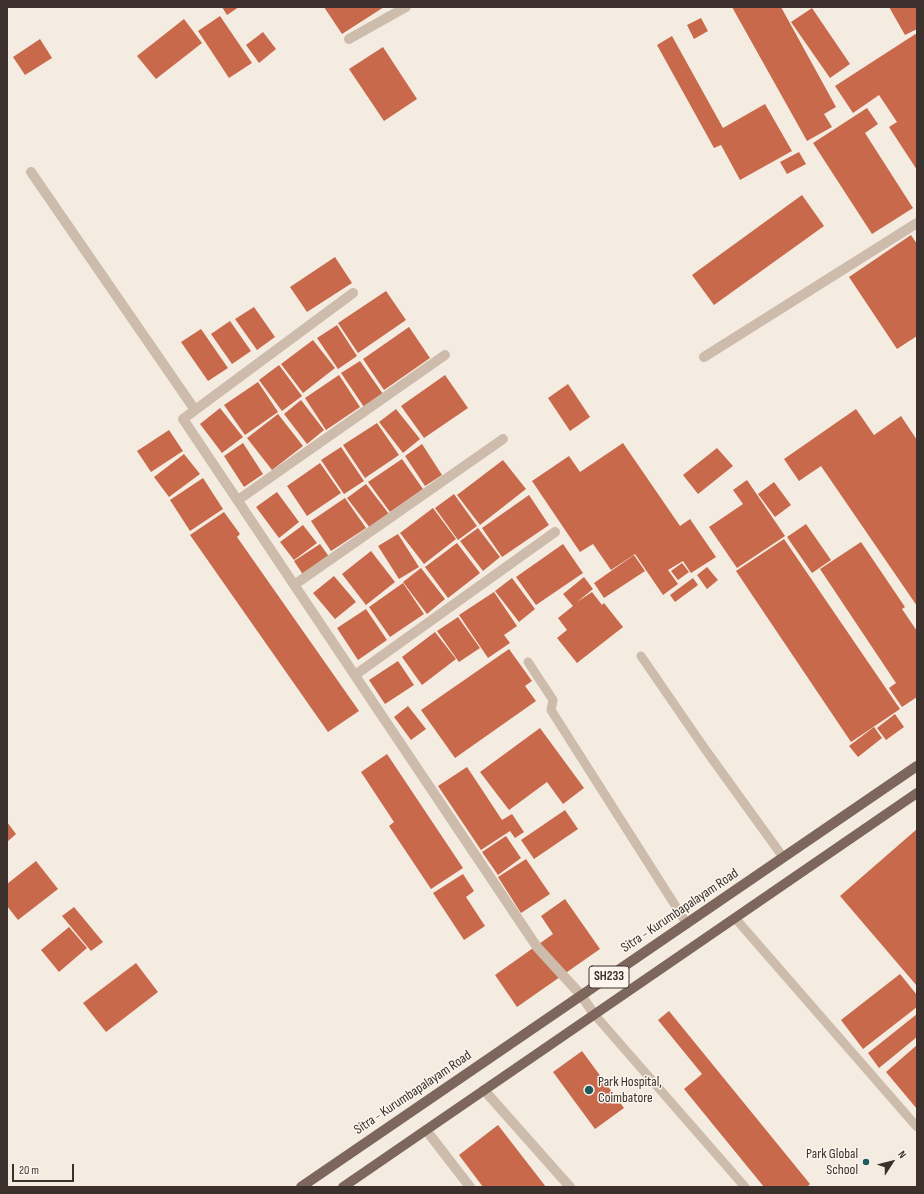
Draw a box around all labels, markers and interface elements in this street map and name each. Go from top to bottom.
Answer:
street label: Sitra - Kurumbapalayam Road [618,865,742,957]
road number: SH233 [589,966,629,988]
street label: Sitra - Kurumbapalayam Road [351,1047,475,1139]
place label: Park Hospital, Coimbatore [598,1074,662,1106]
marker: Park Hospital, Coimbatore [583,1084,595,1096]
north arrow [872,1142,912,1182]
place label: Park Global School [806,1146,858,1178]
text: N [895,1148,909,1161]
scale bar [14,1156,76,1182]
marker: Park Global School [861,1157,871,1167]
text: 20 m [19,1163,39,1178]

